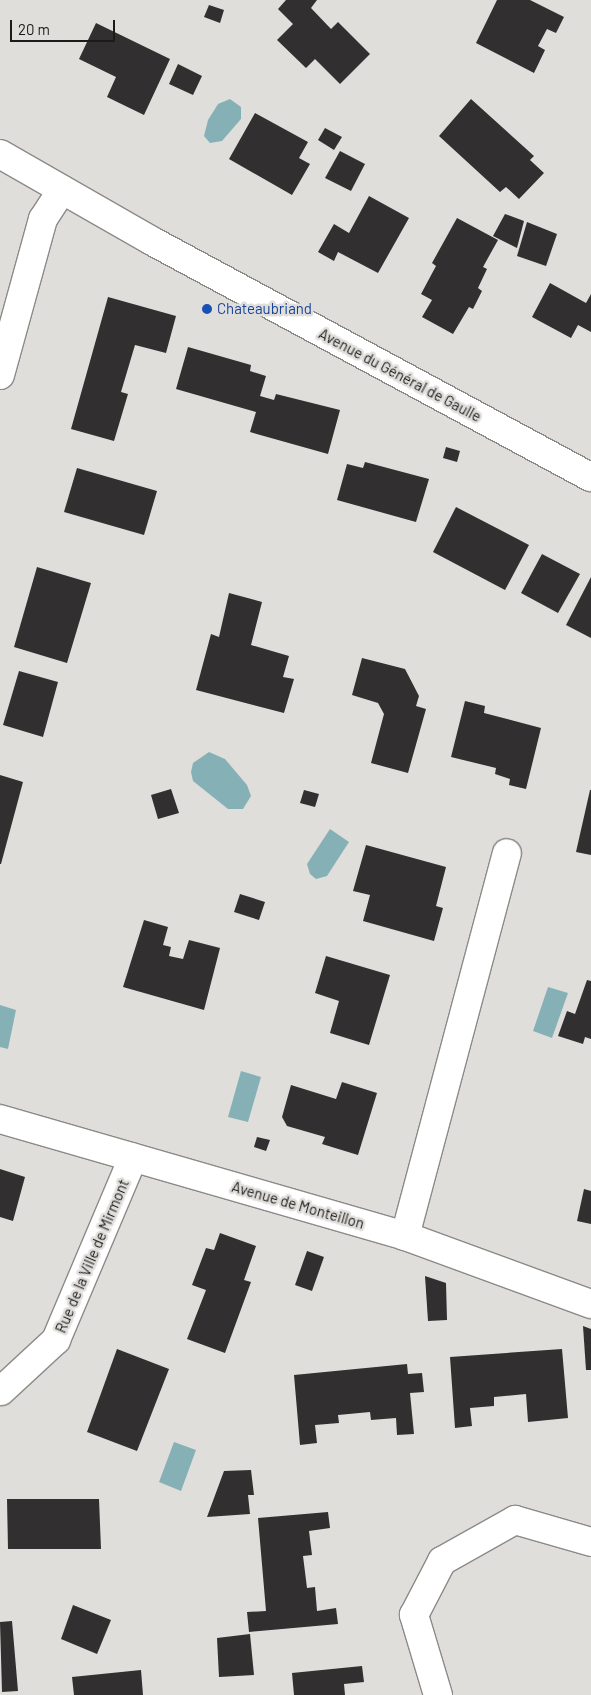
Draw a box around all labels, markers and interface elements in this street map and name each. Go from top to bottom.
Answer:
scale bar [12,10,118,42]
text: 20 m [18,20,50,38]
place label: Chateaubriand [217,300,312,318]
marker: Chateaubriand [201,303,213,315]
street label: Avenue du Général de Gaulle [316,324,484,426]
street label: Rue de la Ville de Mirmont [51,1176,133,1336]
street label: Avenue de Monteillon [230,1177,366,1233]

